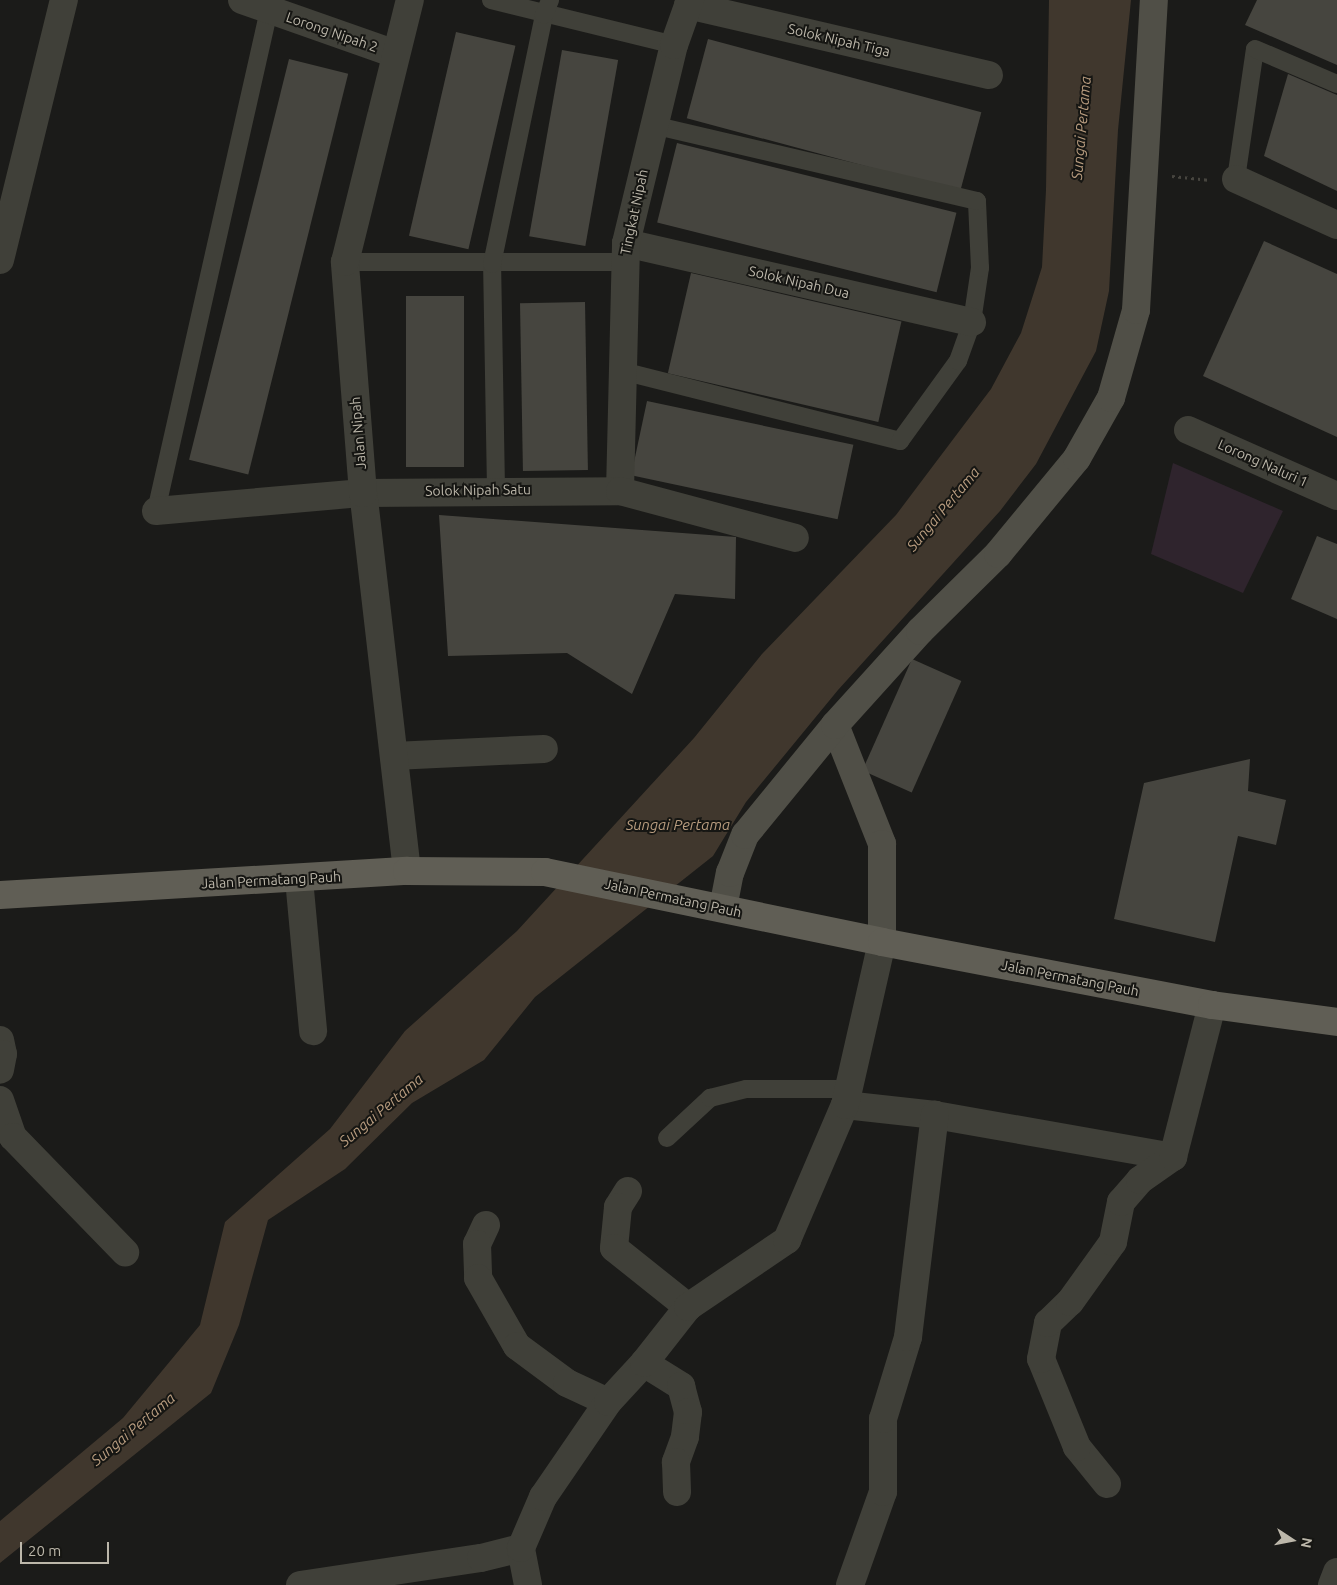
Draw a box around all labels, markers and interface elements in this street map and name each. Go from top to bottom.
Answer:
street label: Lorong Nipah 2 [284,8,380,56]
street label: Solok Nipah Tiga [786,20,892,60]
water label: Sungai Pertama [1067,75,1095,181]
street label: Tingkat Nipah [617,168,651,256]
street label: Solok Nipah Dua [747,262,851,302]
street label: Jalan Nipah [346,396,370,470]
street label: Lorong Naluri 1 [1215,436,1311,490]
water label: Sungai Pertama [903,463,983,555]
street label: Solok Nipah Satu [425,481,531,499]
water label: Sungai Pertama [626,816,730,834]
street label: Jalan Permatang Pauh [201,868,341,892]
street label: Jalan Permatang Pauh [603,875,743,921]
street label: Jalan Permatang Pauh [1000,956,1140,1000]
water label: Sungai Pertama [335,1070,427,1150]
water label: Sungai Pertama [87,1389,179,1469]
north arrow [1267,1515,1317,1565]
scale bar [22,1532,111,1564]
text: N [1298,1536,1316,1550]
text: 20 m [28,1542,61,1559]

